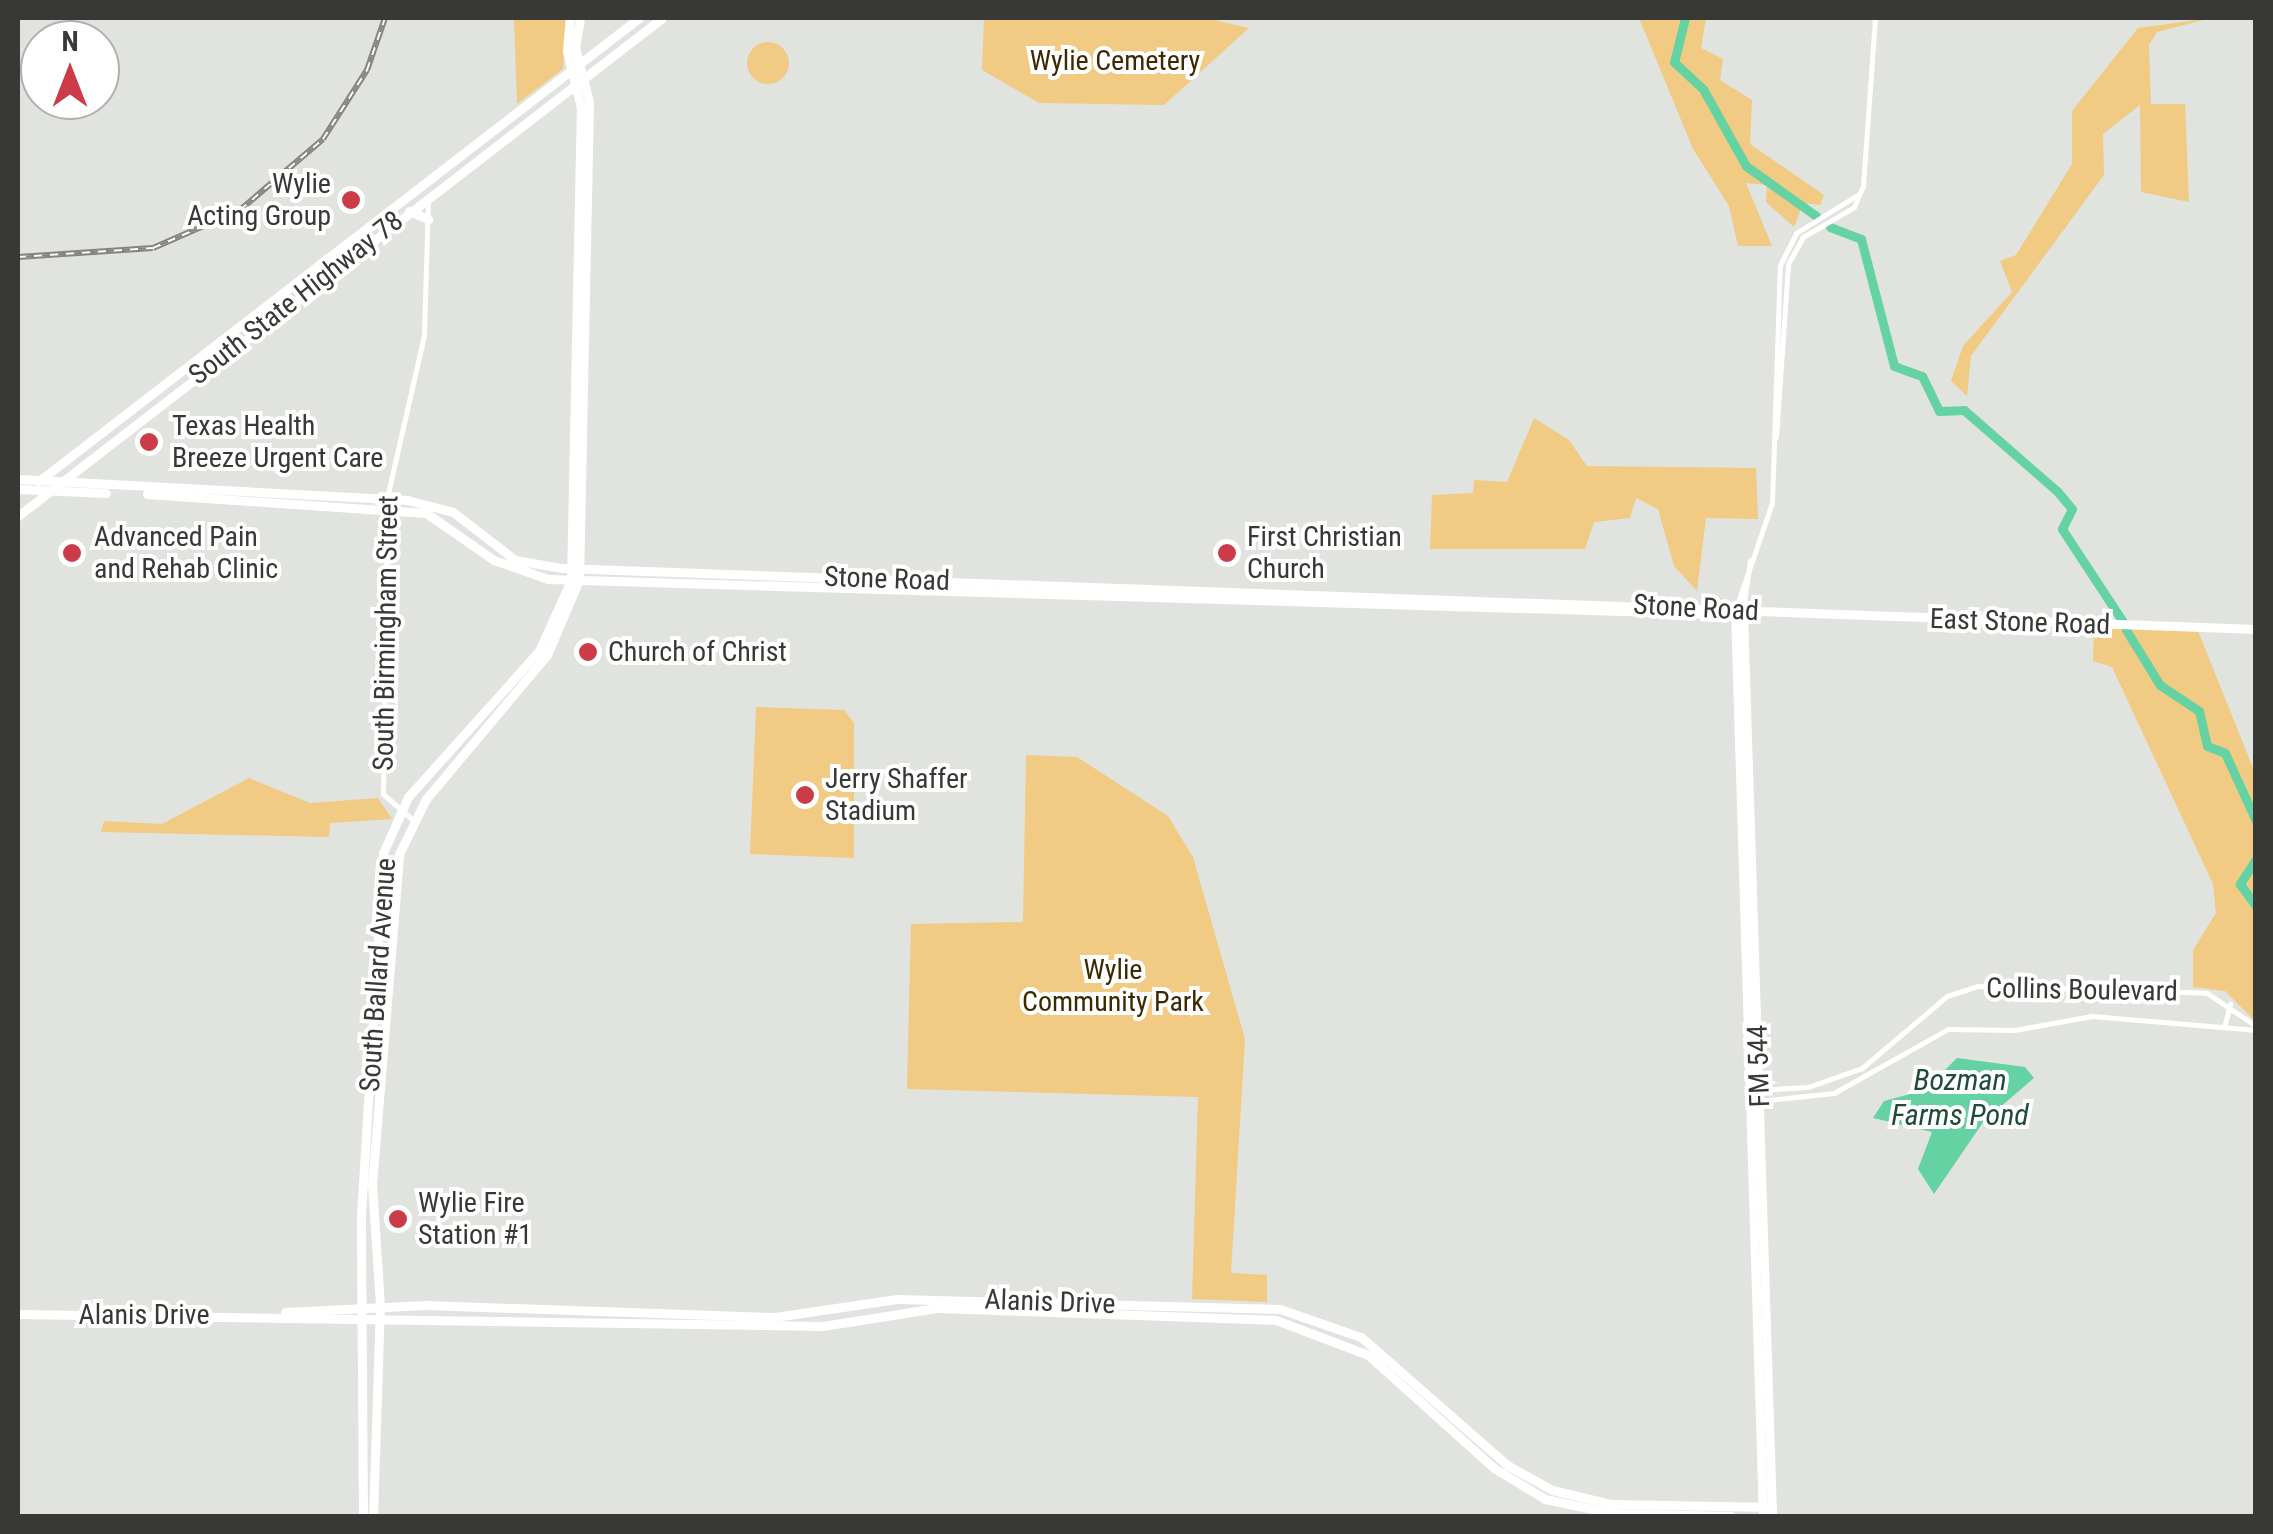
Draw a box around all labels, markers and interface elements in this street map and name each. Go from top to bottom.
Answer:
north arrow [20,20,120,120]
text: N [61,25,79,58]
park label: Wylie Cemetery [1030,44,1200,78]
place label: Wylie Acting Group [187,167,331,233]
marker: Wylie Acting Group [340,189,362,211]
street label: South State Highway 78 [182,204,410,392]
place label: Texas Health Breeze Urgent Care [172,409,383,475]
marker: Texas Health Breeze Urgent Care [136,429,162,455]
street label: South Birmingham Street [367,495,405,771]
place label: Advanced Pain and Rehab Clinic [94,520,278,586]
place label: First Christian Church [1247,520,1402,586]
marker: Advanced Pain and Rehab Clinic [59,540,85,566]
marker: First Christian Church [1216,542,1238,564]
street label: Stone Road [823,560,951,598]
street label: Stone Road [1632,588,1760,628]
street label: East Stone Road [1929,602,2111,642]
place label: Church of Christ [608,635,787,669]
marker: Church of Christ [577,641,599,663]
place label: Jerry Shaffer Stadium [825,762,968,828]
marker: Jerry Shaffer Stadium [794,784,816,806]
street label: South Ballard Avenue [353,857,403,1093]
park label: Wylie Community Park [1022,953,1204,1019]
street label: Collins Boulevard [1986,972,2178,1008]
street label: FM 544 [1741,1024,1777,1108]
water label: Bozman Farms Pond [1891,1062,2029,1132]
place label: Wylie Fire Station #1 [418,1186,532,1252]
marker: Wylie Fire Station #1 [387,1208,409,1230]
street label: Alanis Drive [984,1283,1116,1321]
street label: Alanis Drive [78,1298,210,1332]

